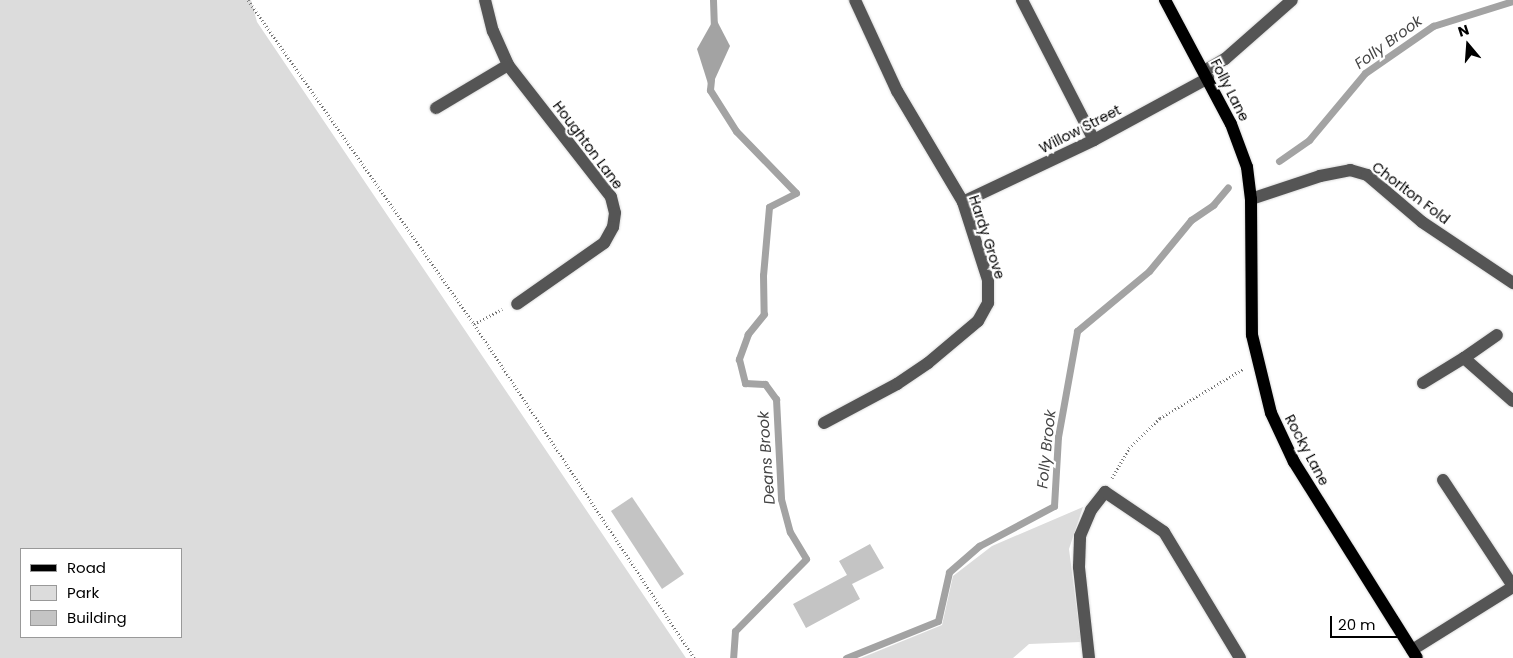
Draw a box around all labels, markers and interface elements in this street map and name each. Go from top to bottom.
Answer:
water label: Folly Brook [1351,11,1425,73]
north arrow [1443,20,1493,70]
text: N [1455,20,1471,42]
street label: Folly Lane [1207,56,1253,124]
street label: Houghton Lane [549,98,627,192]
street label: Willow Street [1036,101,1124,157]
street label: Chorlton Fold [1369,158,1453,228]
street label: Hardy Grove [966,193,1008,281]
water label: Folly Brook [1033,409,1059,489]
water label: Deans Brook [754,411,778,505]
street label: Rocky Lane [1281,412,1333,488]
legend [20,548,182,638]
text: Road [67,557,106,578]
text: Park [67,582,99,603]
scale bar [1333,606,1400,638]
text: Building [67,607,127,628]
text: 20 m [1338,614,1376,635]

